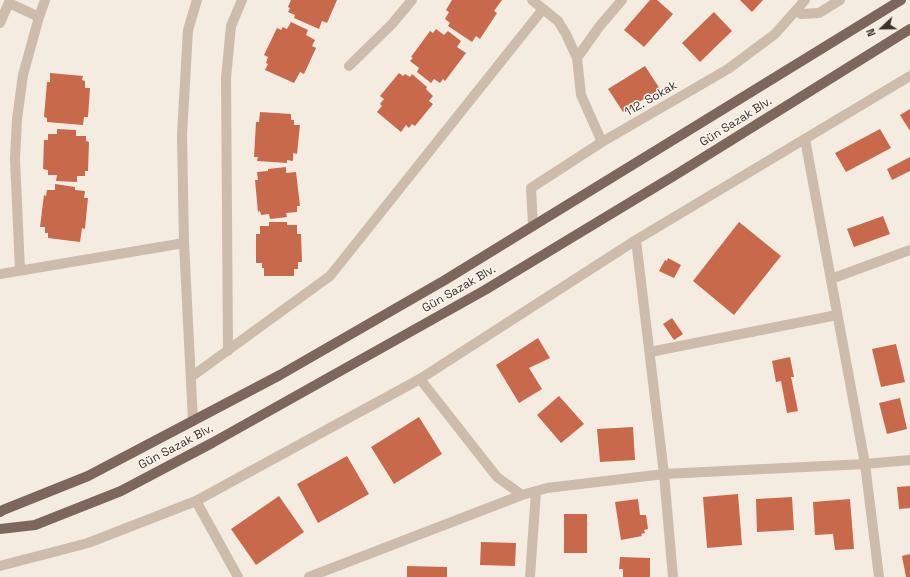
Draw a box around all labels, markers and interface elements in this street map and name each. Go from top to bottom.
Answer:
north arrow [862,8,902,48]
text: N [863,26,879,39]
street label: 112. Sokak [622,78,680,120]
street label: Gün Sazak Blv. [697,94,775,150]
street label: Gün Sazak Blv. [420,262,498,316]
street label: Gün Sazak Blv. [136,421,216,473]

